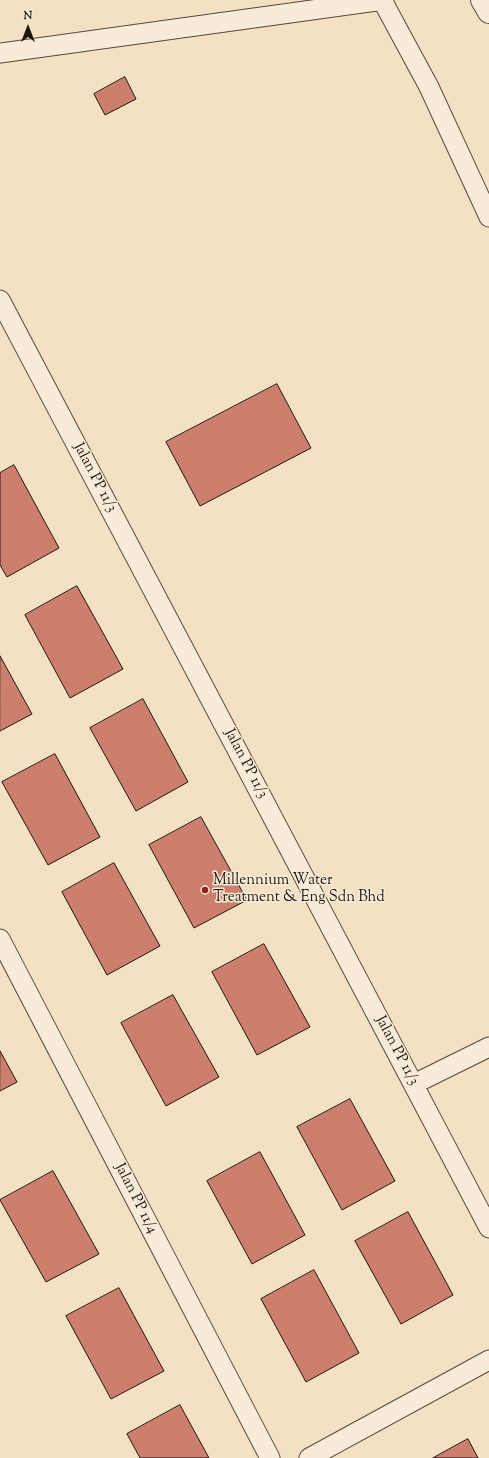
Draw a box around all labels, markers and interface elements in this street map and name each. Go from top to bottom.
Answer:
north arrow [8,8,48,48]
text: N [24,8,32,24]
street label: Jalan PP 11/3 [68,440,120,516]
street label: Jalan PP 11/3 [219,726,271,802]
place label: Millennium Water Treatment & Eng Sdn Bhd [213,872,385,907]
marker: Millennium Water Treatment & Eng Sdn Bhd [200,885,210,895]
street label: Jalan PP 11/3 [370,1013,422,1089]
street label: Jalan PP 11/4 [110,1161,160,1237]

